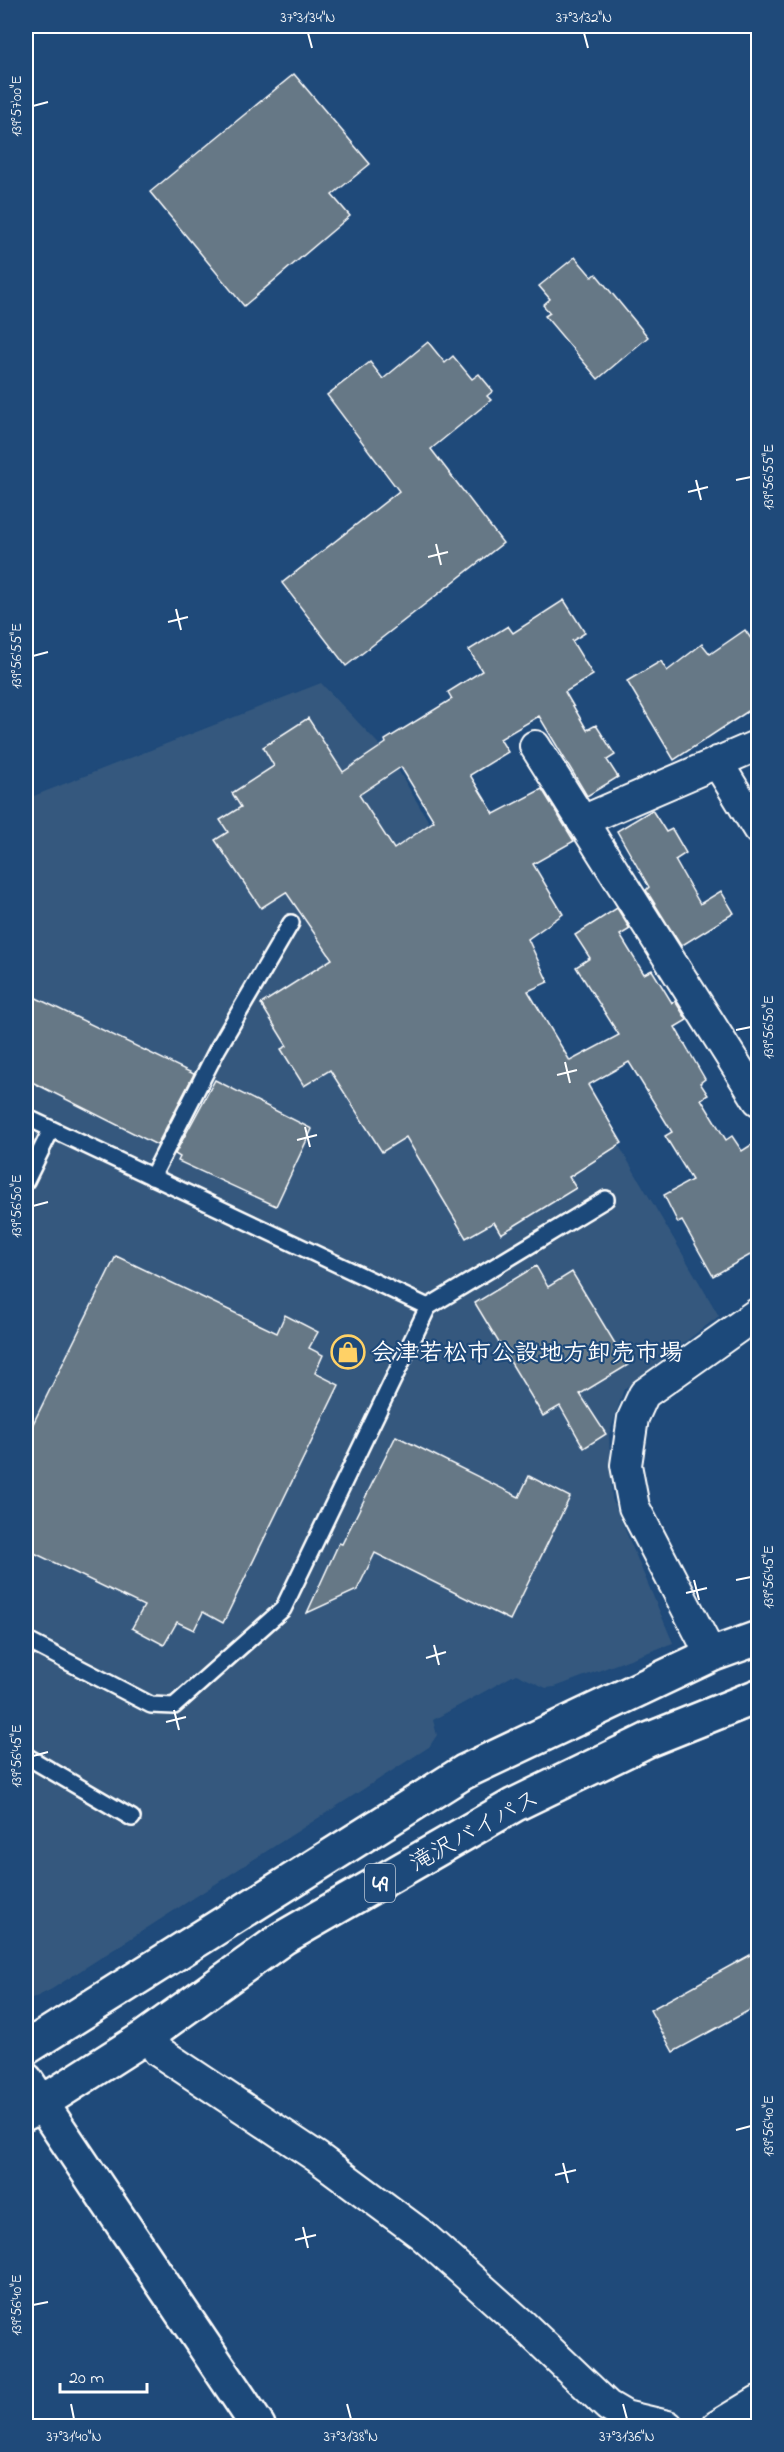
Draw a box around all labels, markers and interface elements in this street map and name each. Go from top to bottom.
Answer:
text: 37°31'34"N [281,7,335,29]
text: 37°31'32"N [556,7,612,29]
text: 139°57'00"E [6,75,28,137]
text: 139°56'55"E [758,444,780,510]
text: 139°56'55"E [6,623,28,689]
text: 139°56'50"E [758,995,780,1059]
text: 139°56'50"E [6,1174,28,1238]
shop icon: 会津若松市公設地方卸売市場 [330,1334,366,1370]
place label: 会津若松市公設地方卸売市場 [371,1337,683,1372]
text: 139°56'45"E [758,1545,780,1609]
text: 139°56'45"E [6,1724,28,1788]
street label: 滝沢バイパス [404,1782,546,1882]
road number: 49 [365,1864,395,1902]
text: 139°56'40"E [758,2095,780,2157]
text: 139°56'40"E [6,2274,28,2336]
scale bar [60,2356,147,2394]
text: 20 m [69,2366,104,2392]
text: 37°31'40"N [46,2426,102,2448]
text: 37°31'38"N [324,2426,378,2448]
text: 37°31'36"N [599,2426,655,2448]

